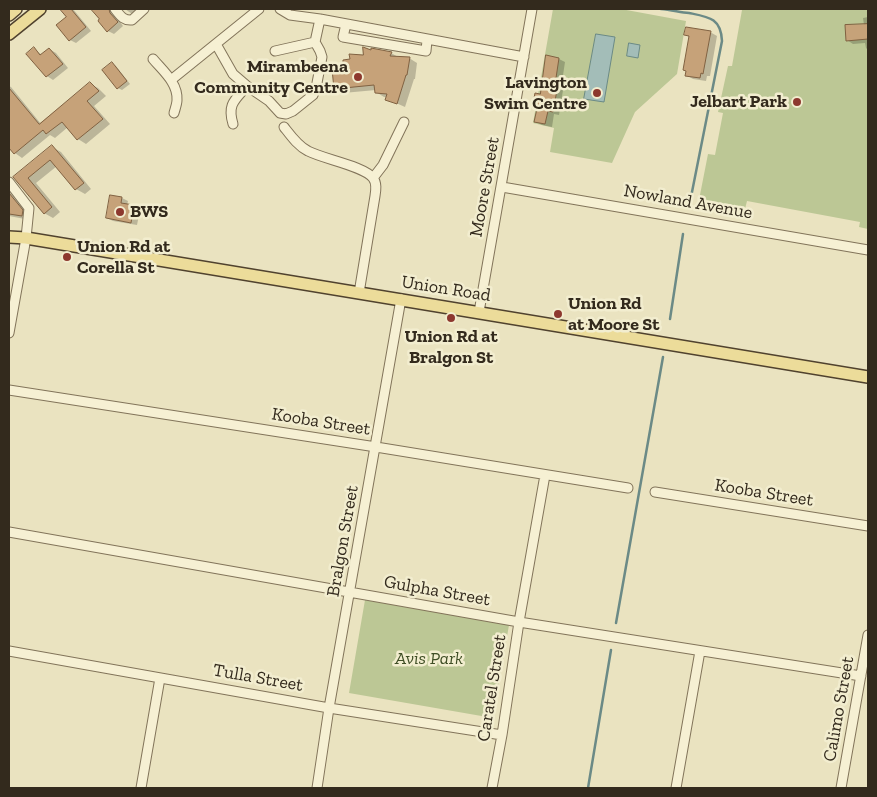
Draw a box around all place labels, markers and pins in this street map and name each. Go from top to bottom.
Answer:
place label: Mirambeena Community Centre [194,56,348,98]
marker: Mirambeena Community Centre [352,71,364,83]
place label: Lavington Swim Centre [484,72,587,115]
marker: Lavington Swim Centre [591,87,603,99]
place label: Jelbart Park [690,91,787,113]
marker: Jelbart Park [791,96,803,108]
place label: BWS [130,201,168,223]
marker: BWS [114,206,126,218]
place label: Union Rd at Corella St [77,236,170,278]
marker: Union Rd at Corella St [61,251,73,263]
place label: Union Rd at Moore St [568,293,660,336]
marker: Union Rd at Moore St [552,308,564,320]
marker: Union Rd at Bralgon St [445,312,457,324]
place label: Union Rd at Bralgon St [404,326,498,368]

